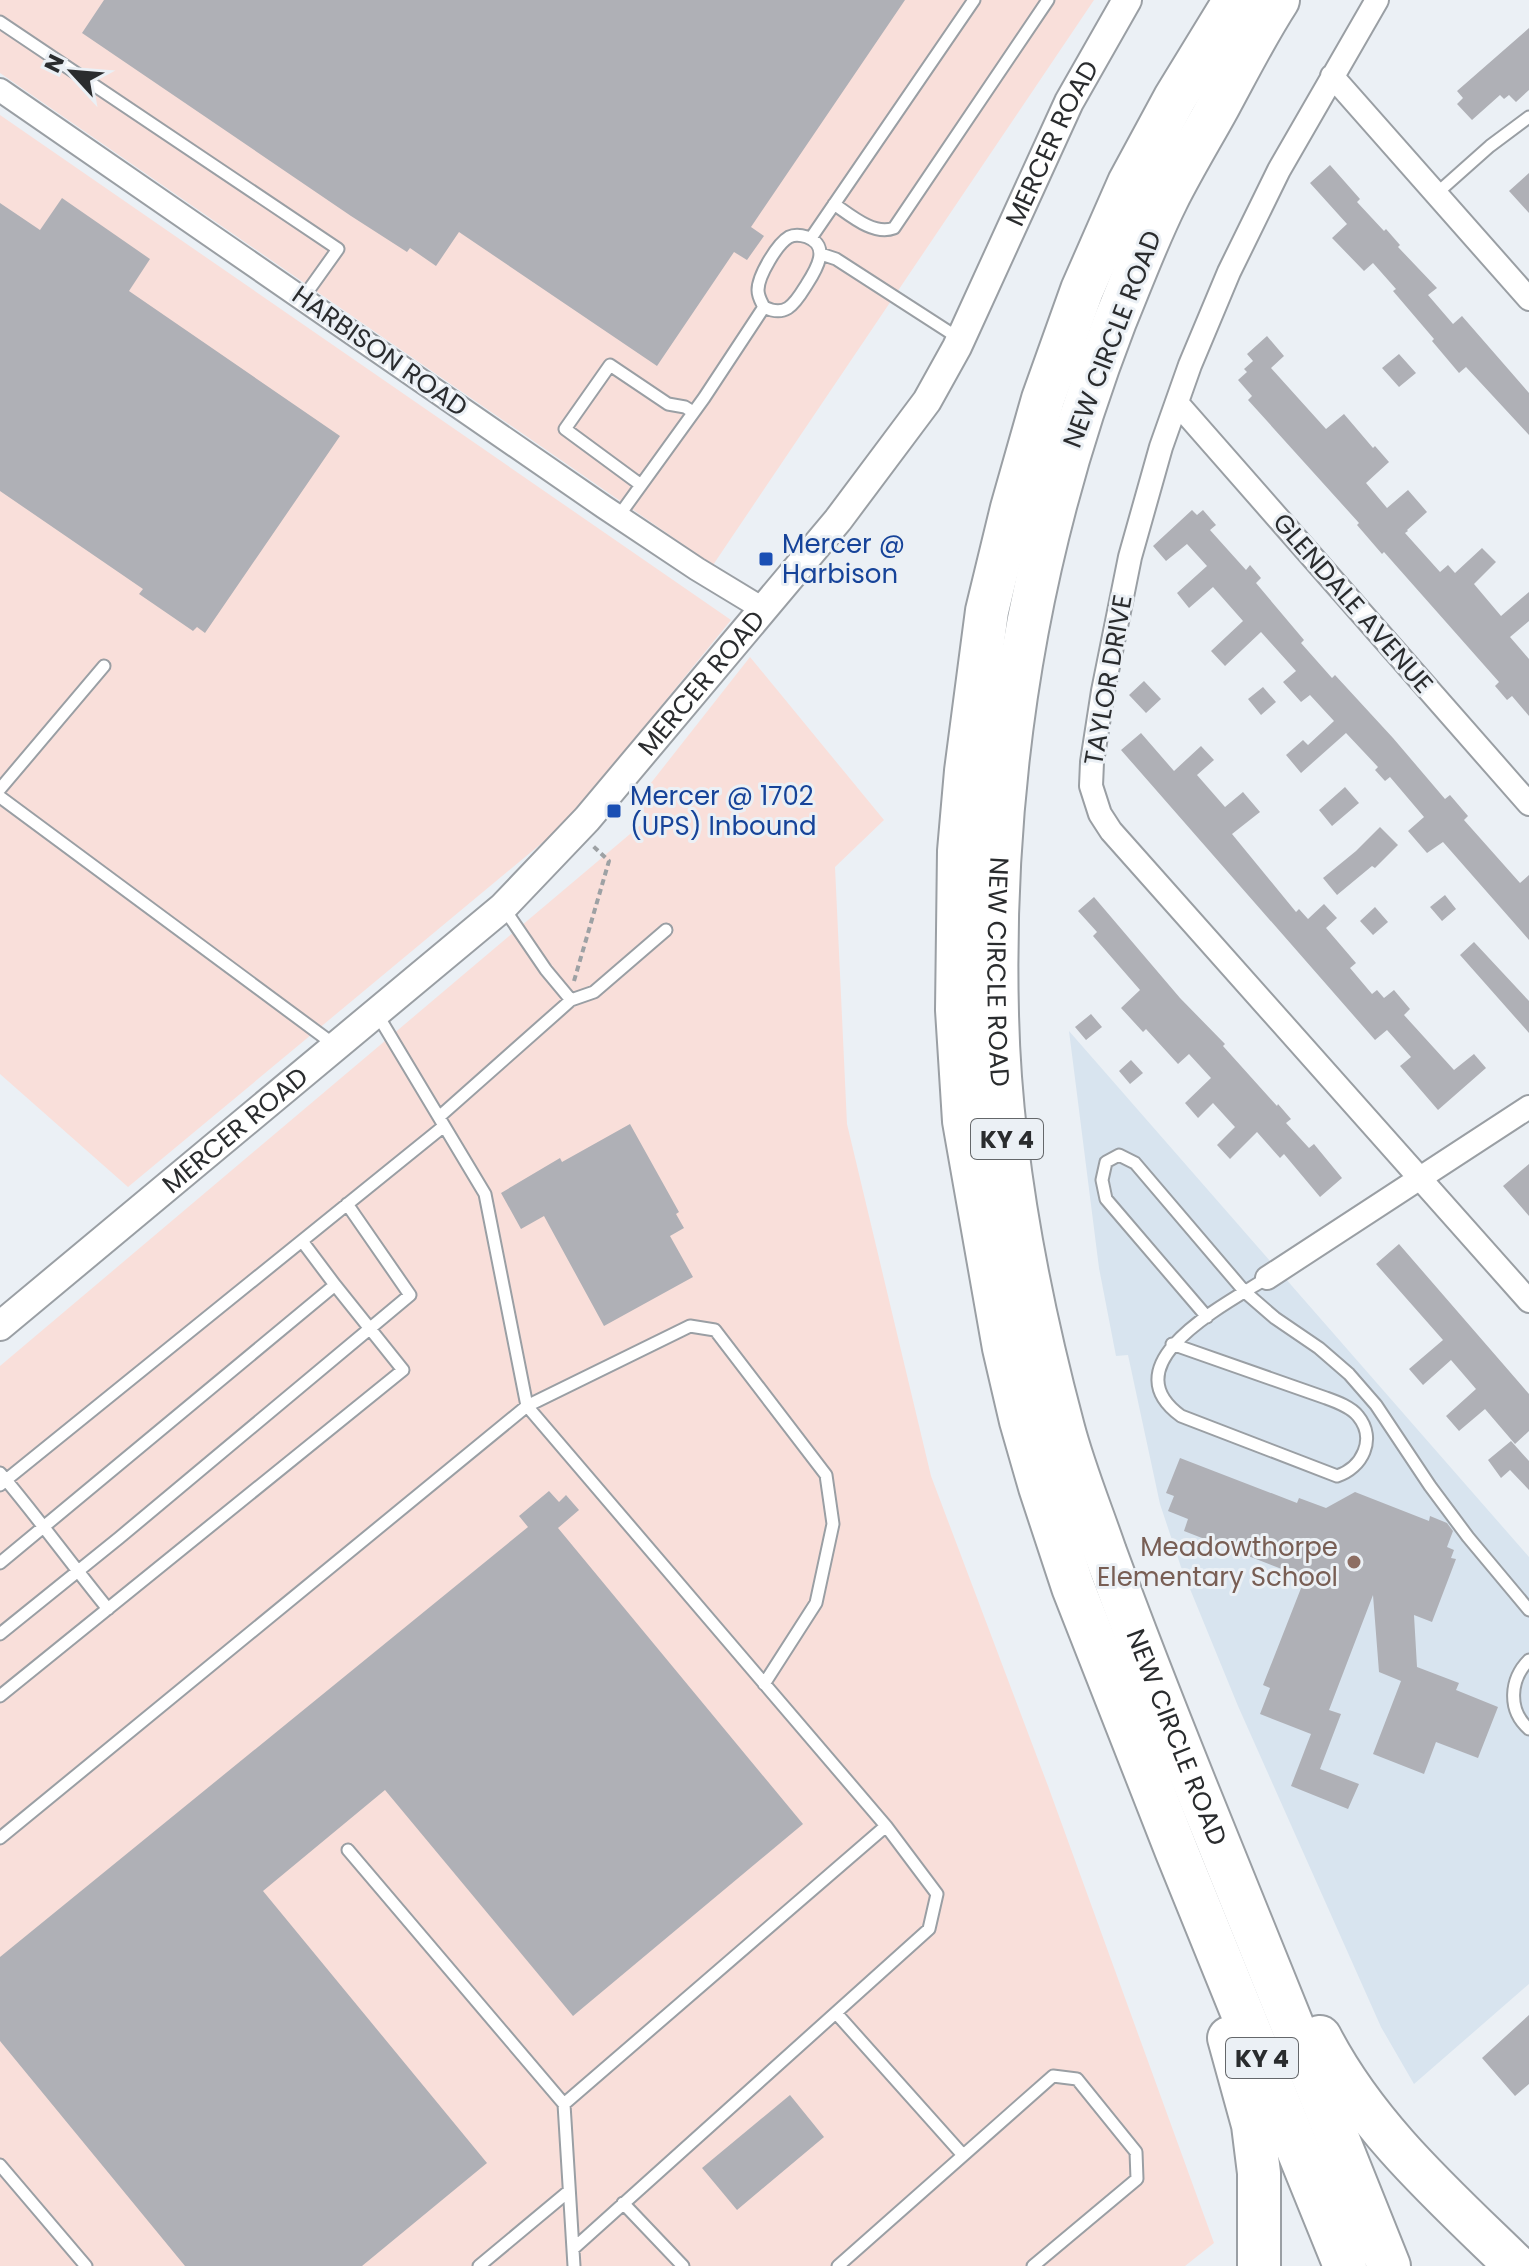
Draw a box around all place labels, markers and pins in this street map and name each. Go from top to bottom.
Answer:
place label: Mercer @ Harbison [782,526,905,592]
marker: Mercer @ Harbison [757,550,775,568]
place label: Mercer @ 1702 (UPS) Inbound [630,778,817,844]
marker: Mercer @ 1702 (UPS) Inbound [605,802,623,820]
place label: Meadowthorpe Elementary School [1097,1529,1338,1595]
marker: Meadowthorpe Elementary School [1345,1553,1363,1571]

